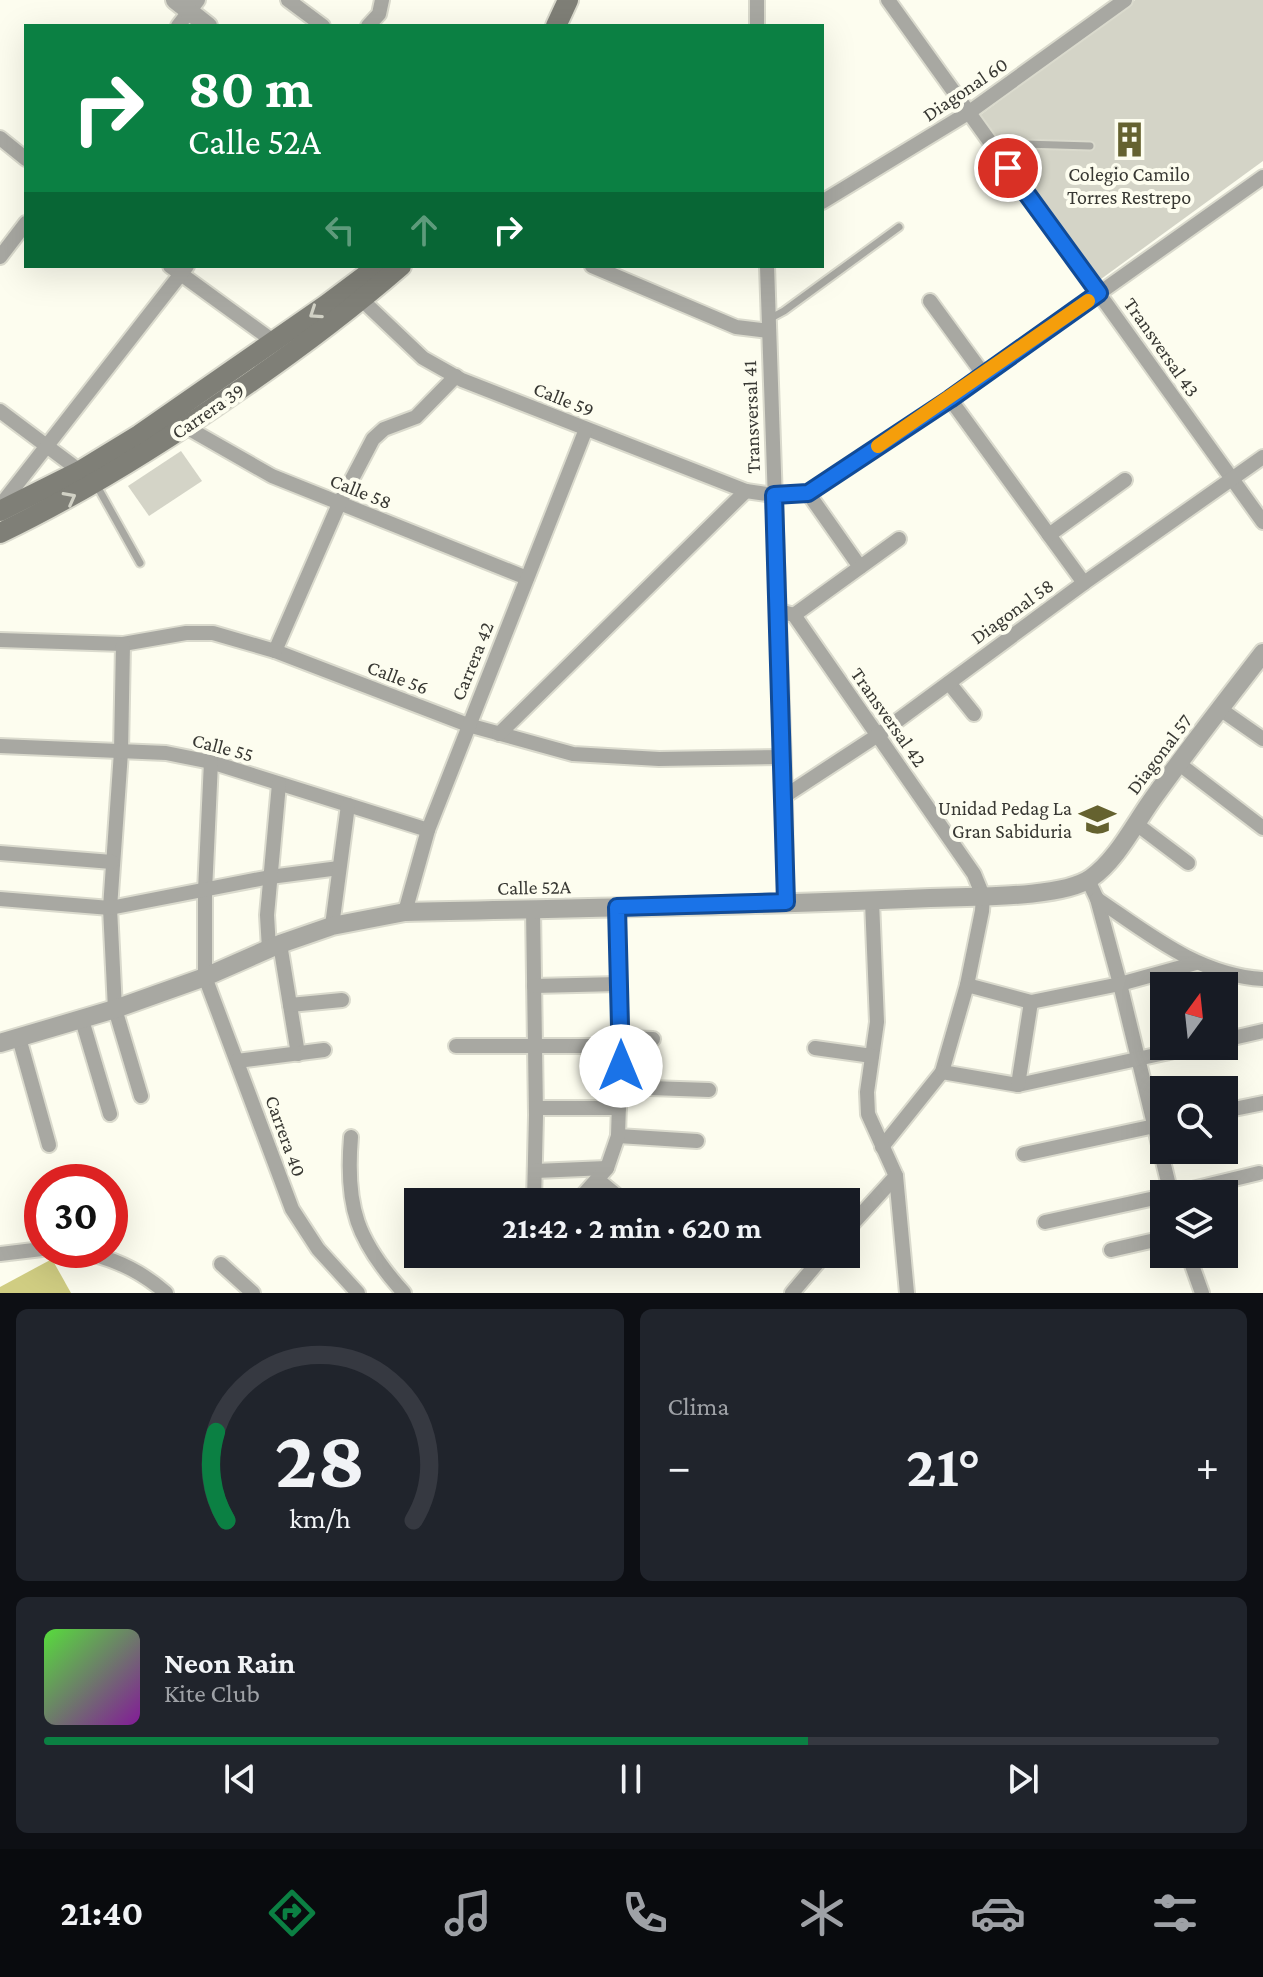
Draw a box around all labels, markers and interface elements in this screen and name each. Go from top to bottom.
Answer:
street label: Diagonal 60 [918,53,1012,126]
icon: right [56,56,160,160]
text: 80 m [188,57,313,119]
building icon: Colegio Camilo Torres Restrepo [1110,120,1148,158]
text: Calle 52A [188,122,321,162]
pin [974,134,1042,202]
icon: arrive [986,146,1030,190]
place label: Colegio Camilo Torres Restrepo [1067,163,1191,209]
icon: left [318,208,362,252]
icon: ahead [402,208,446,252]
icon: right [486,208,530,252]
street label: Transversal 43 [1120,293,1204,401]
one-way arrow [310,303,324,318]
street label: Transversal 41 [738,360,764,474]
street label: Calle 59 [531,377,597,421]
street label: Carrera 39 [168,379,248,443]
street label: Calle 58 [327,469,395,513]
one-way arrow [61,493,76,508]
street label: Diagonal 58 [966,574,1058,649]
street label: Carrera 42 [446,618,498,704]
street label: Calle 56 [364,655,432,699]
street label: Transversal 42 [847,663,931,771]
street label: Diagonal 57 [1122,710,1197,799]
street label: Calle 55 [190,728,256,766]
place label: Unidad Pedag La Gran Sabiduria [938,797,1072,842]
school or university icon: Unidad Pedag La Gran Sabiduria [1079,800,1117,838]
street label: Calle 52A [497,875,572,899]
north arrow [1150,972,1238,1060]
map controls [1150,972,1238,1268]
position arrow [579,1024,663,1108]
button: search [1150,1076,1238,1164]
street label: Carrera 40 [261,1092,311,1180]
speed limit sign: 30 [24,1164,128,1268]
button: layers [1150,1180,1238,1268]
text: 21:42 · 2 min · 620 m [502,1211,762,1244]
text: Clima [668,1392,729,1421]
text: 28 [274,1412,365,1505]
text: 21° [906,1432,981,1499]
text: − [668,1442,691,1490]
text: + [1196,1442,1219,1490]
text: km/h [289,1502,351,1534]
text: Neon Rain [164,1646,295,1679]
text: Kite Club [164,1679,260,1708]
icon: previous [218,1757,262,1801]
icon: pause [609,1757,653,1801]
icon: next [1001,1757,1045,1801]
icon: directions [264,1885,320,1941]
icon: music [440,1885,496,1941]
icon: phone [617,1885,673,1941]
icon: climate [794,1885,850,1941]
icon: car [970,1885,1026,1941]
icon: filters [1147,1885,1203,1941]
text: 21:40 [60,1893,143,1933]

